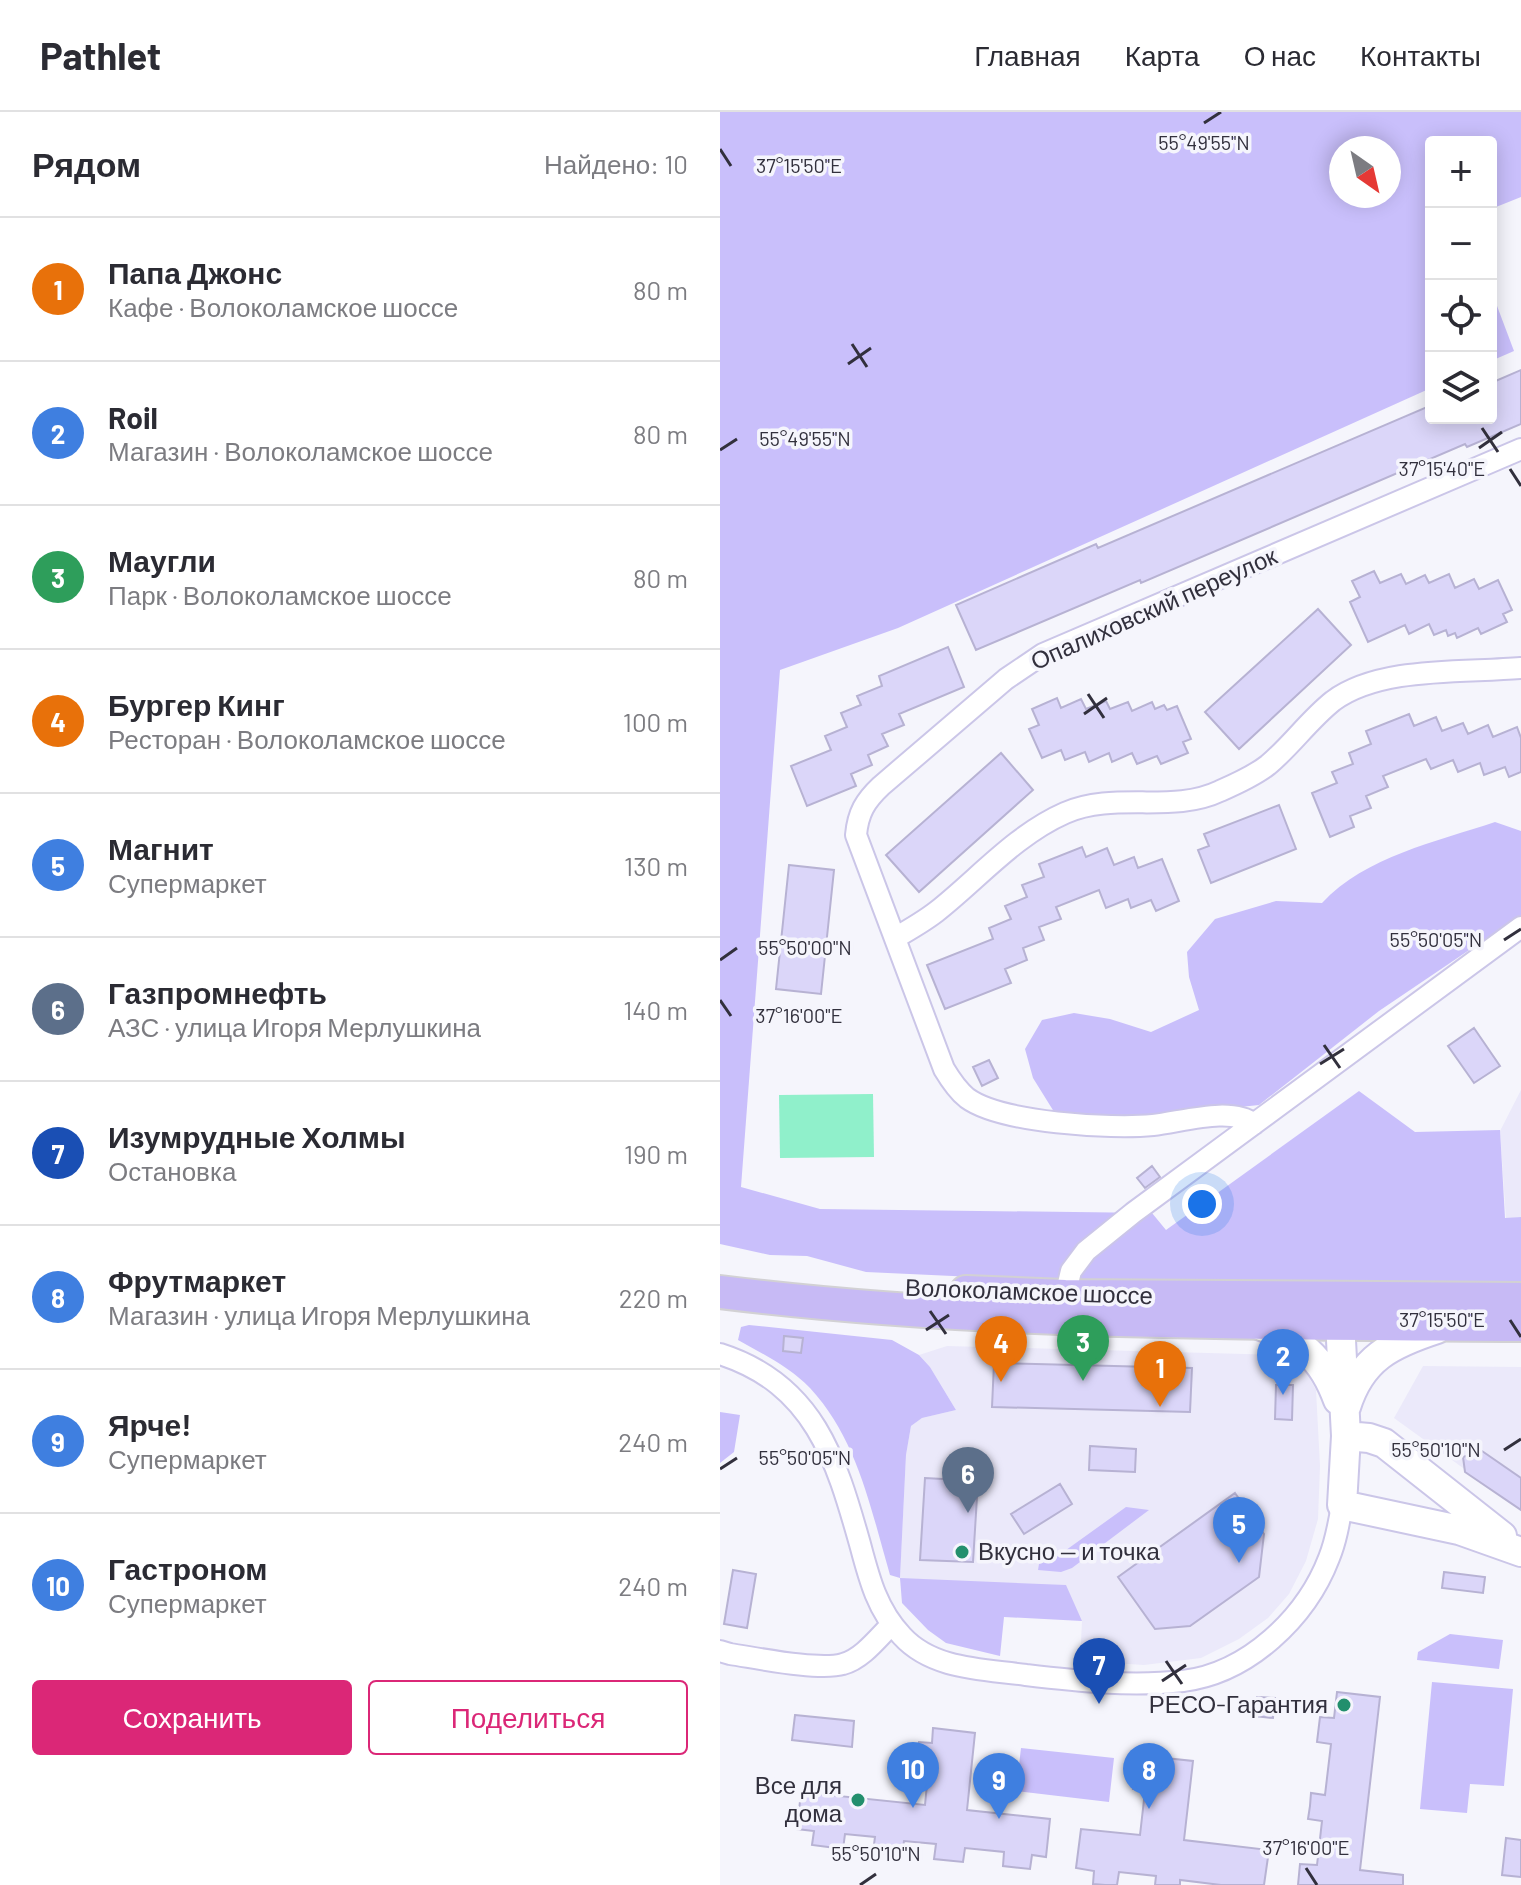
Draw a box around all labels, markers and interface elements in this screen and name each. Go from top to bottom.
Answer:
text: Pathlet [40,32,161,78]
text: Главная [974,38,1081,72]
text: Карта [1125,38,1200,72]
text: О нас [1244,38,1316,72]
text: Контакты [1360,38,1481,72]
text: 55°49'55"N [1158,130,1250,154]
north arrow [1329,136,1401,208]
map controls [1425,136,1497,424]
button: + [1425,136,1497,208]
text: Рядом [32,143,141,184]
text: Найдено: 10 [544,148,688,179]
text: 37°15'50"E [756,153,842,177]
button: − [1425,208,1497,280]
text: Папа Джонс [108,254,282,290]
text: 1 [53,274,63,305]
text: 80 m [633,274,688,305]
button: locate [1425,280,1497,352]
text: Кафе · Волоколамское шоссе [108,291,458,322]
button: layers [1425,352,1497,424]
text: Roil [108,399,158,435]
text: 2 [51,418,65,449]
text: 80 m [633,418,688,449]
text: 55°49'55"N [759,426,851,450]
text: Магазин · Волоколамское шоссе [108,435,493,466]
text: 37°15'40"E [1399,456,1485,480]
street label: Опалиховский переулок [1026,540,1281,675]
text: Маугли [108,542,216,578]
text: 3 [51,562,65,593]
text: 80 m [633,562,688,593]
text: Парк · Волоколамское шоссе [108,579,452,610]
text: Бургер Кинг [108,686,285,722]
text: 4 [50,706,66,737]
text: 100 m [623,706,688,737]
text: Ресторан · Волоколамское шоссе [108,723,506,754]
text: Магнит [108,830,214,866]
text: 5 [51,850,65,881]
text: 130 m [624,850,688,881]
text: Супермаркет [108,867,267,898]
text: 55°50'05"N [1390,927,1482,951]
text: 55°50'00"N [758,935,852,959]
text: Газпромнефть [108,974,327,1010]
text: 6 [51,994,65,1025]
text: 140 m [623,994,688,1025]
text: 37°16'00"E [755,1003,843,1027]
text: АЗС · улица Игоря Мерлушкина [108,1011,481,1042]
text: Изумрудные Холмы [108,1118,406,1154]
text: 7 [52,1138,64,1169]
text: 190 m [624,1138,688,1169]
text: Остановка [108,1155,236,1186]
your location [1182,1184,1222,1224]
text: Фрутмаркет [108,1262,286,1298]
street label: Волоколамское шоссе [905,1272,1154,1309]
text: 8 [51,1282,65,1313]
text: 220 m [619,1282,688,1313]
text: Магазин · улица Игоря Мерлушкина [108,1299,530,1330]
text: 37°15'50"E [1399,1307,1485,1331]
pin: 3 [1057,1315,1109,1381]
pin: 4 [975,1316,1027,1382]
pin: 2 [1257,1329,1309,1395]
pin: 1 [1134,1341,1186,1407]
text: Ярче! [108,1406,192,1442]
text: 9 [51,1426,65,1457]
text: 240 m [618,1426,688,1457]
text: 55°50'10"N [1391,1437,1481,1461]
text: Супермаркет [108,1443,267,1474]
text: 55°50'05"N [759,1445,851,1469]
pin: 6 [942,1447,994,1513]
pin: 5 [1213,1497,1265,1563]
place label: Вкусно — и точка [978,1536,1160,1565]
marker: Вкусно — и точка [953,1543,971,1561]
text: Гастроном [108,1550,268,1586]
text: 10 [46,1570,70,1601]
text: 240 m [618,1570,688,1601]
text: Супермаркет [108,1587,267,1618]
pin: 7 [1073,1638,1125,1704]
button: Сохранить [32,1680,352,1755]
button: Поделиться [368,1680,688,1755]
place label: РЕСО-Гарантия [1149,1689,1328,1718]
marker: РЕСО-Гарантия [1335,1696,1353,1714]
pin: 10 [887,1742,939,1808]
pin: 8 [1123,1743,1175,1809]
pin: 9 [973,1753,1025,1819]
place label: Все для дома [755,1770,843,1827]
marker: Все для дома [849,1791,867,1809]
text: 37°16'00"E [1262,1835,1350,1859]
text: 55°50'10"N [831,1841,921,1865]

